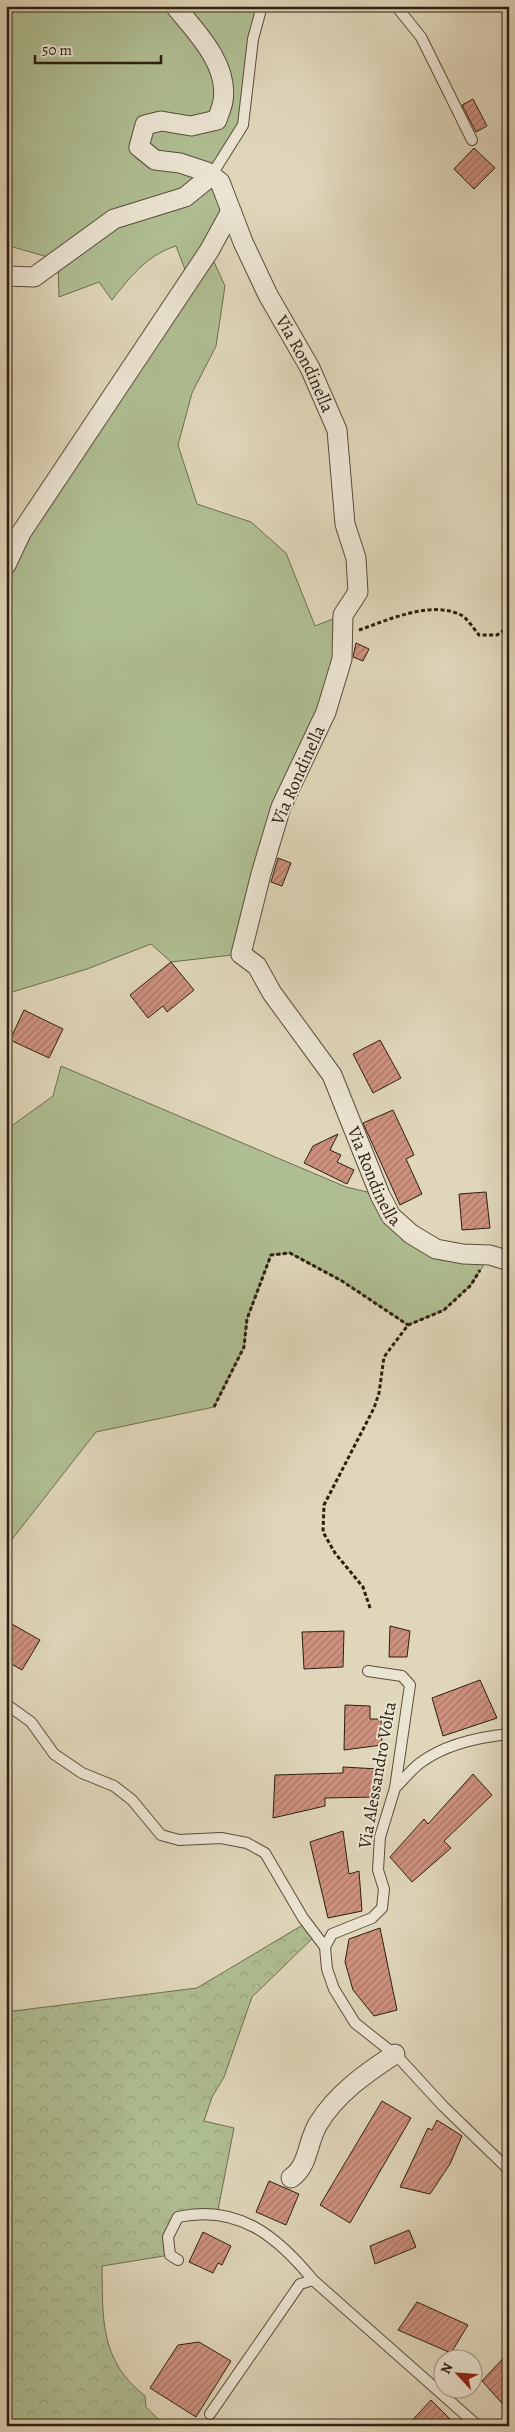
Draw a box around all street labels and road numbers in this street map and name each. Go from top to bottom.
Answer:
street label: Via Rondinella [270,310,340,417]
street label: Via Rondinella [265,721,331,829]
street label: Via Rondinella [341,1122,407,1232]
street label: Via Alessandro Volta [352,1699,402,1851]

